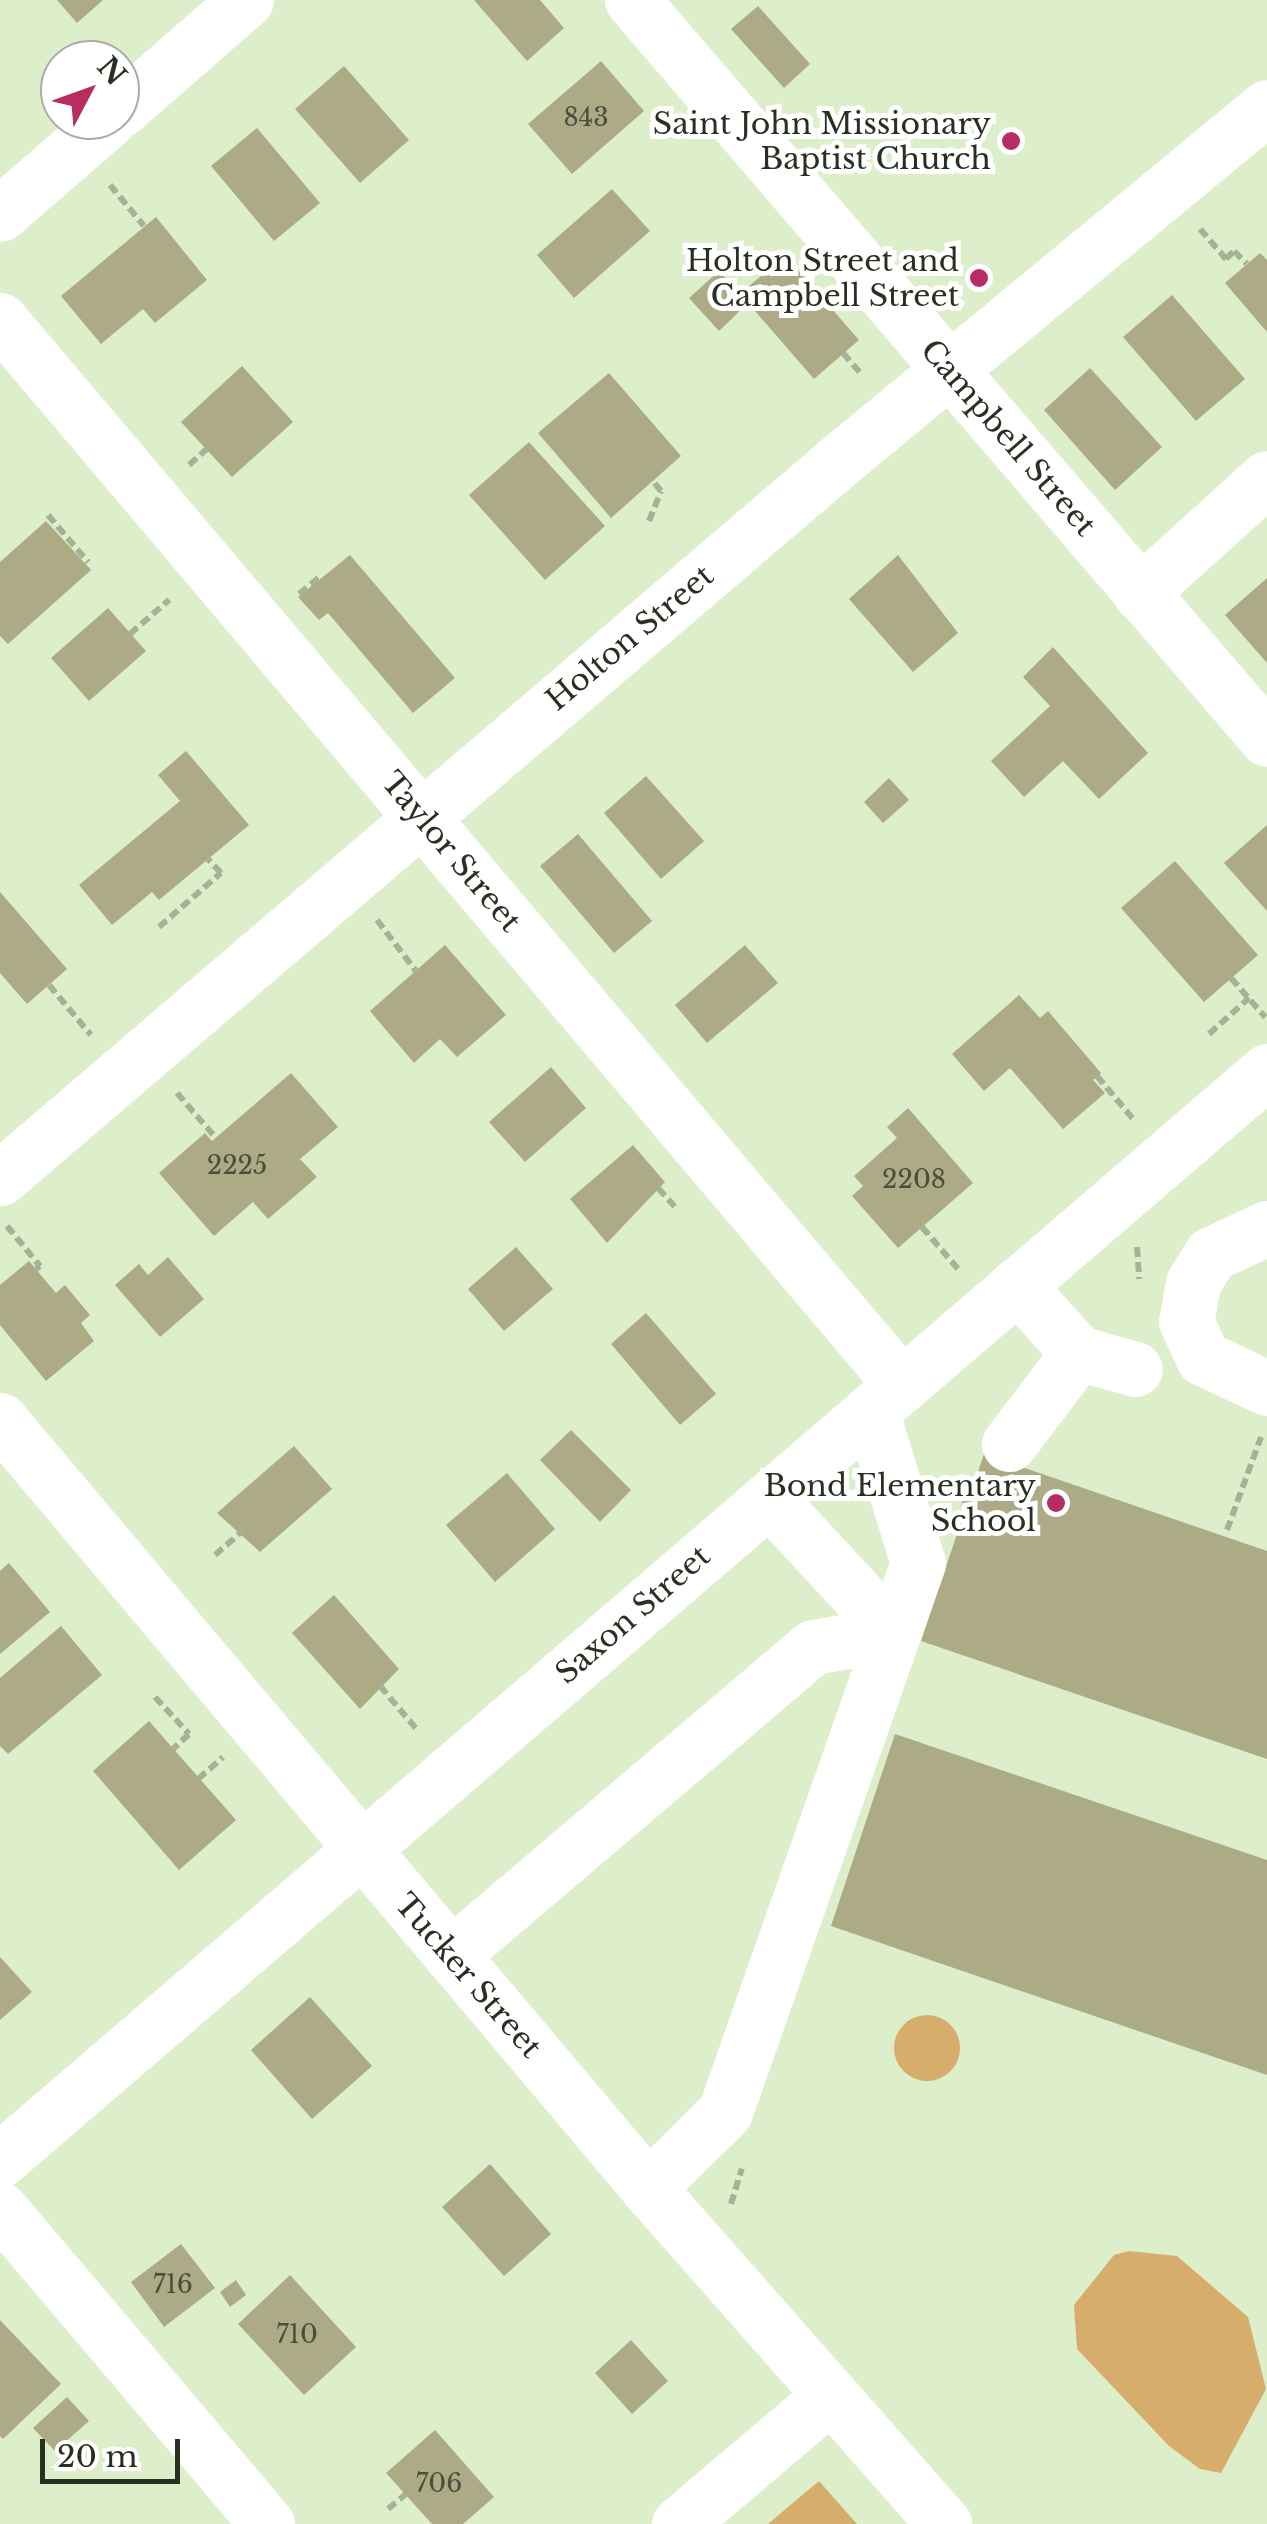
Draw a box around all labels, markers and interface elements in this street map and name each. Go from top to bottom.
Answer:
north arrow [40,40,140,140]
text: N [90,50,133,93]
house number: 843 [563,103,609,133]
place label: Saint John Missionary Baptist Church [653,106,991,176]
marker: Saint John Missionary Baptist Church [1000,130,1022,152]
place label: Holton Street and Campbell Street [686,243,959,314]
marker: Holton Street and Campbell Street [968,267,990,289]
street label: Campbell Street [913,332,1103,544]
street label: Holton Street [539,558,721,718]
street label: Taylor Street [373,764,529,940]
house number: 2225 [207,1151,267,1181]
house number: 2208 [882,1165,946,1195]
place label: Bond Elementary School [764,1468,1036,1538]
marker: Bond Elementary School [1045,1492,1067,1514]
street label: Saxon Street [548,1538,718,1692]
street label: Tucker Street [387,1886,549,2066]
house number: 716 [153,2270,193,2300]
house number: 710 [276,2320,318,2350]
scale bar [45,2419,185,2481]
text: 20 m [57,2438,138,2475]
house number: 706 [416,2469,462,2499]

